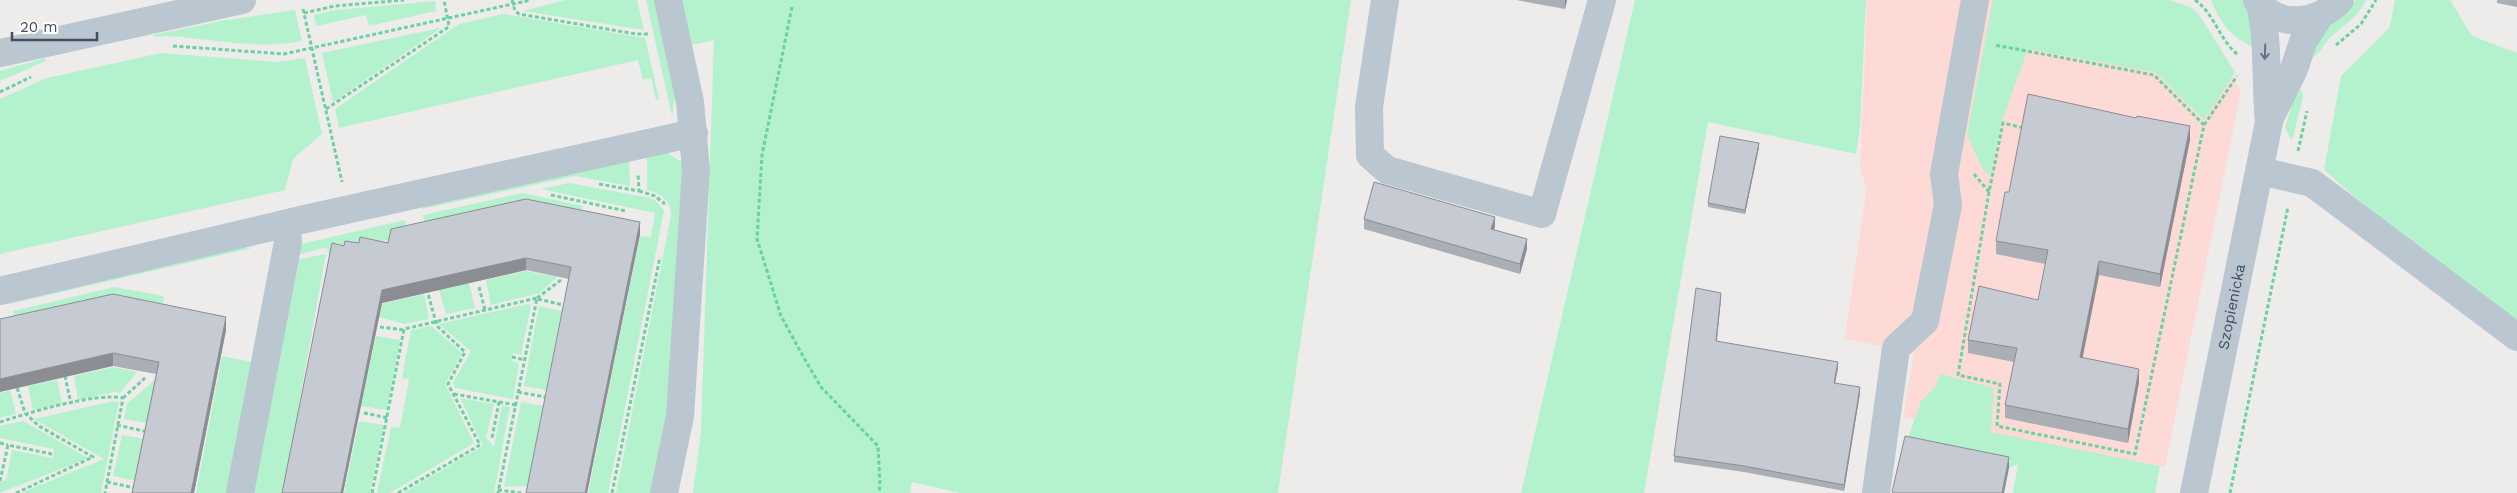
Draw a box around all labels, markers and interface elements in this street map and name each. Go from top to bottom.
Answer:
scale bar [12,10,98,42]
text: 20 m [20,18,58,36]
one-way arrow [2260,44,2270,60]
street label: Szopienicka [2214,262,2249,351]

